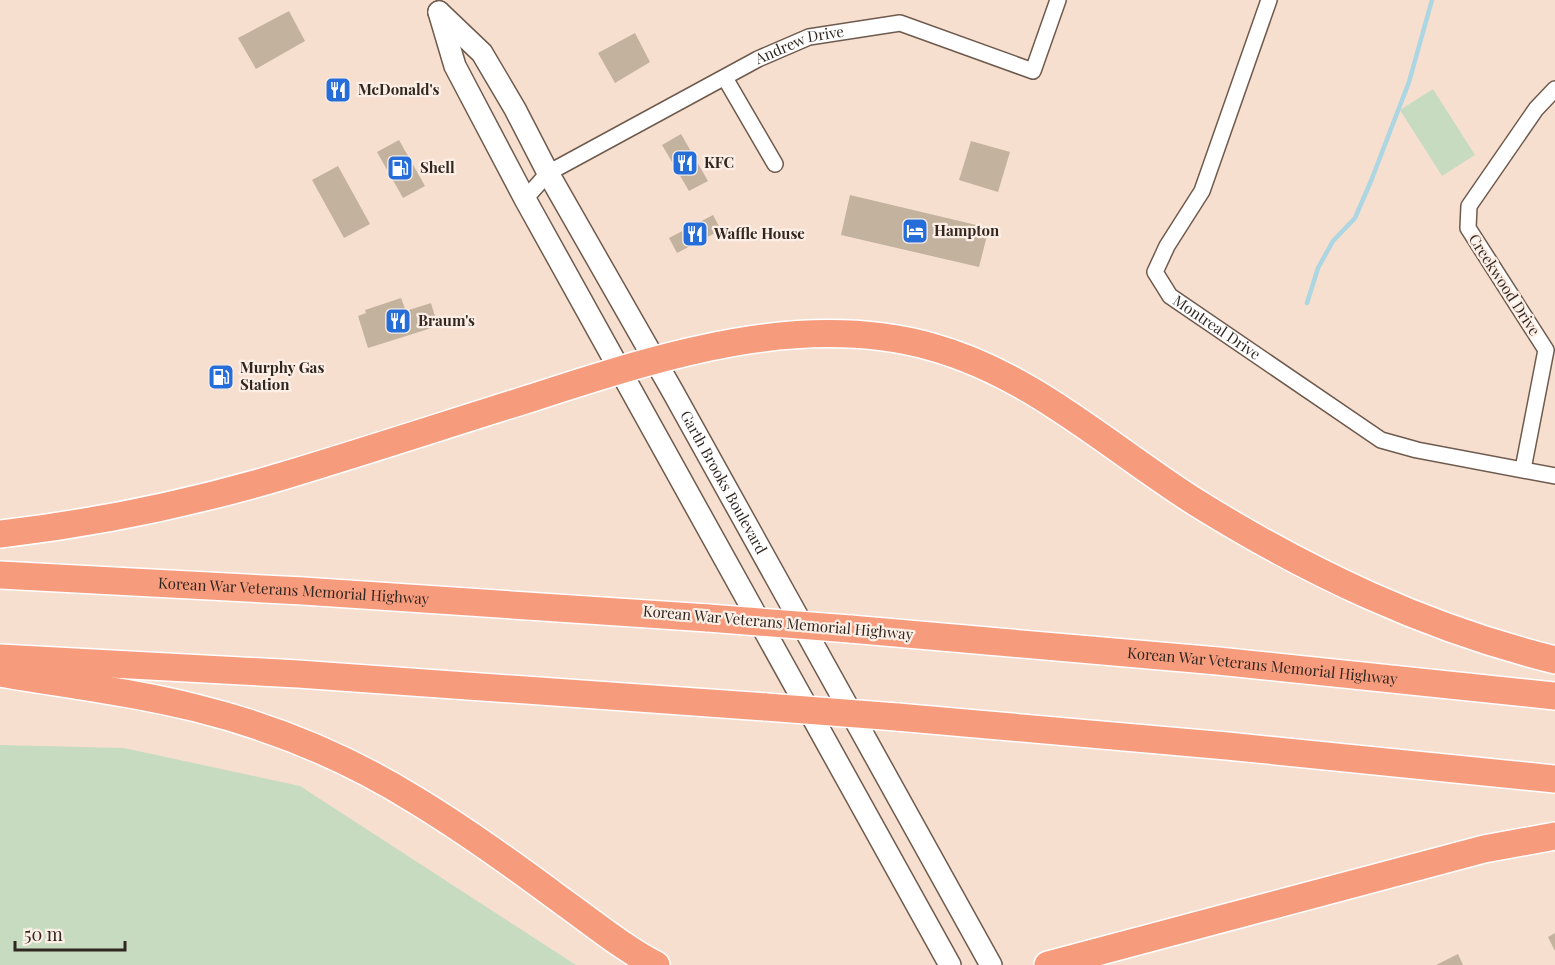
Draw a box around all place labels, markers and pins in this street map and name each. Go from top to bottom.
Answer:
restaurant icon: McDonald's [323,75,353,105]
place label: McDonald's [358,79,440,99]
restaurant icon: KFC [670,148,700,178]
place label: KFC [704,152,734,172]
fuel station icon: Shell [385,153,415,183]
place label: Shell [420,157,455,177]
hotel icon: Hampton [900,216,930,246]
restaurant icon: Waffle House [680,219,710,249]
place label: Hampton [934,220,1000,240]
place label: Waffle House [713,223,805,243]
restaurant icon: Braum's [383,306,413,336]
place label: Braum's [418,310,475,330]
place label: Murphy Gas Station [240,357,324,394]
fuel station icon: Murphy Gas Station [206,362,236,392]

